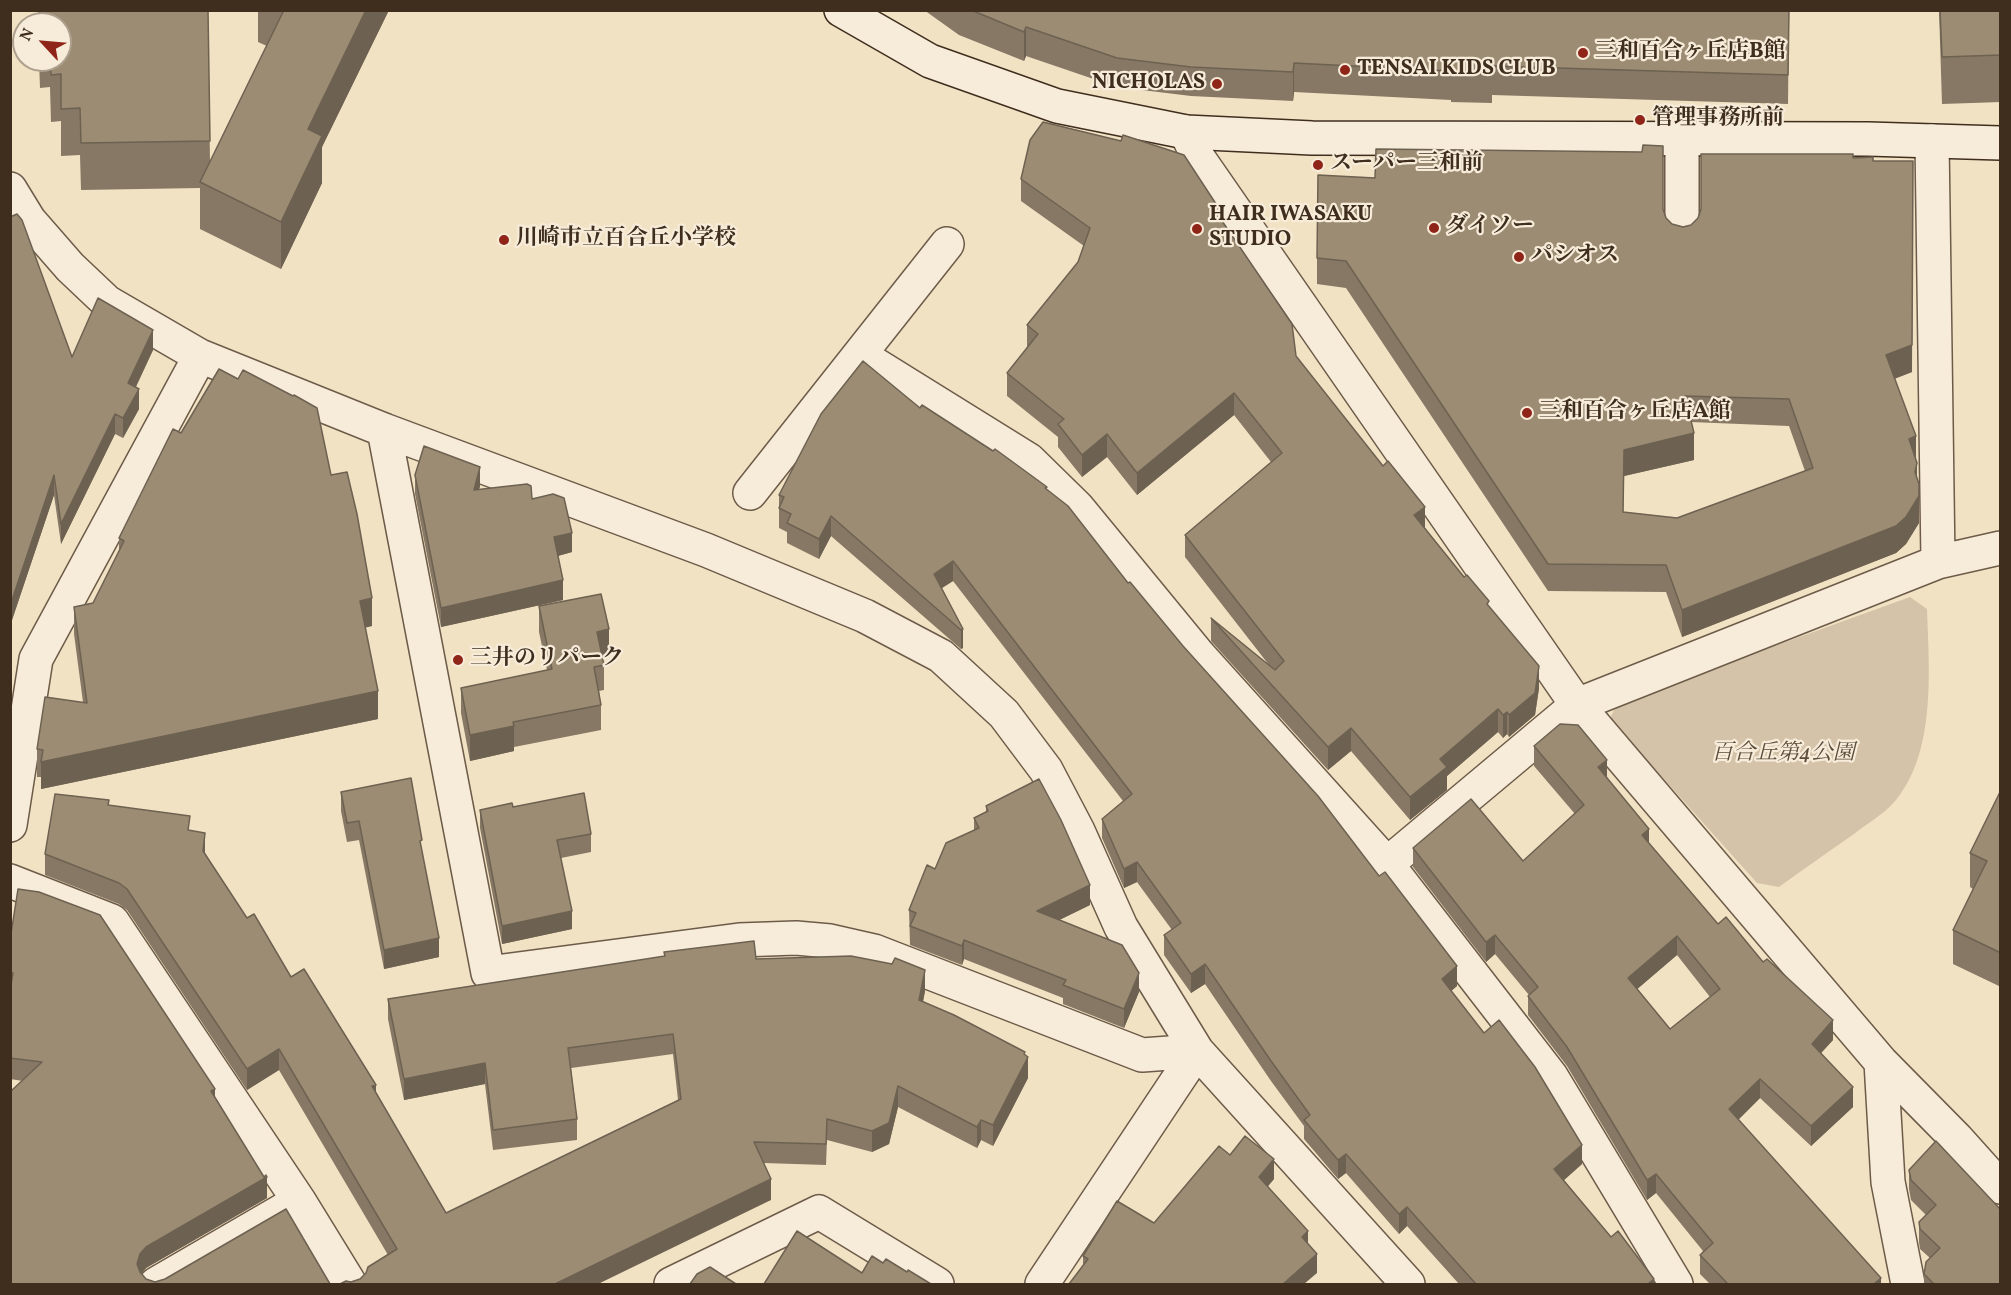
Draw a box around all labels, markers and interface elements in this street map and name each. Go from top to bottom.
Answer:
north arrow [12,12,72,72]
text: N [15,25,40,45]
place label: 三和百合ヶ丘店B館 [1595,40,1786,66]
marker: 三和百合ヶ丘店B館 [1576,46,1590,60]
place label: TENSAI KIDS CLUB [1357,57,1556,83]
marker: TENSAI KIDS CLUB [1338,63,1352,77]
place label: NICHOLAS [1092,71,1205,97]
marker: NICHOLAS [1210,77,1224,91]
place label: 管理事務所前 [1652,107,1784,133]
marker: 管理事務所前 [1633,113,1647,127]
place label: スーパー三和前 [1330,152,1483,178]
marker: スーパー三和前 [1311,158,1325,172]
place label: HAIR IWASAKU STUDIO [1209,203,1372,254]
place label: ダイソー [1446,215,1534,241]
marker: ダイソー [1427,221,1441,235]
marker: HAIR IWASAKU STUDIO [1190,222,1204,236]
place label: 川崎市立百合丘小学校 [516,227,736,253]
marker: 川崎市立百合丘小学校 [497,233,511,247]
place label: パシオス [1531,244,1619,270]
marker: パシオス [1512,250,1526,264]
place label: 三和百合ヶ丘店A館 [1539,400,1731,426]
marker: 三和百合ヶ丘店A館 [1520,406,1534,420]
place label: 三井のリパーク [470,647,624,673]
marker: 三井のリパーク [451,653,465,667]
park label: 百合丘第4公園 [1711,742,1855,768]

